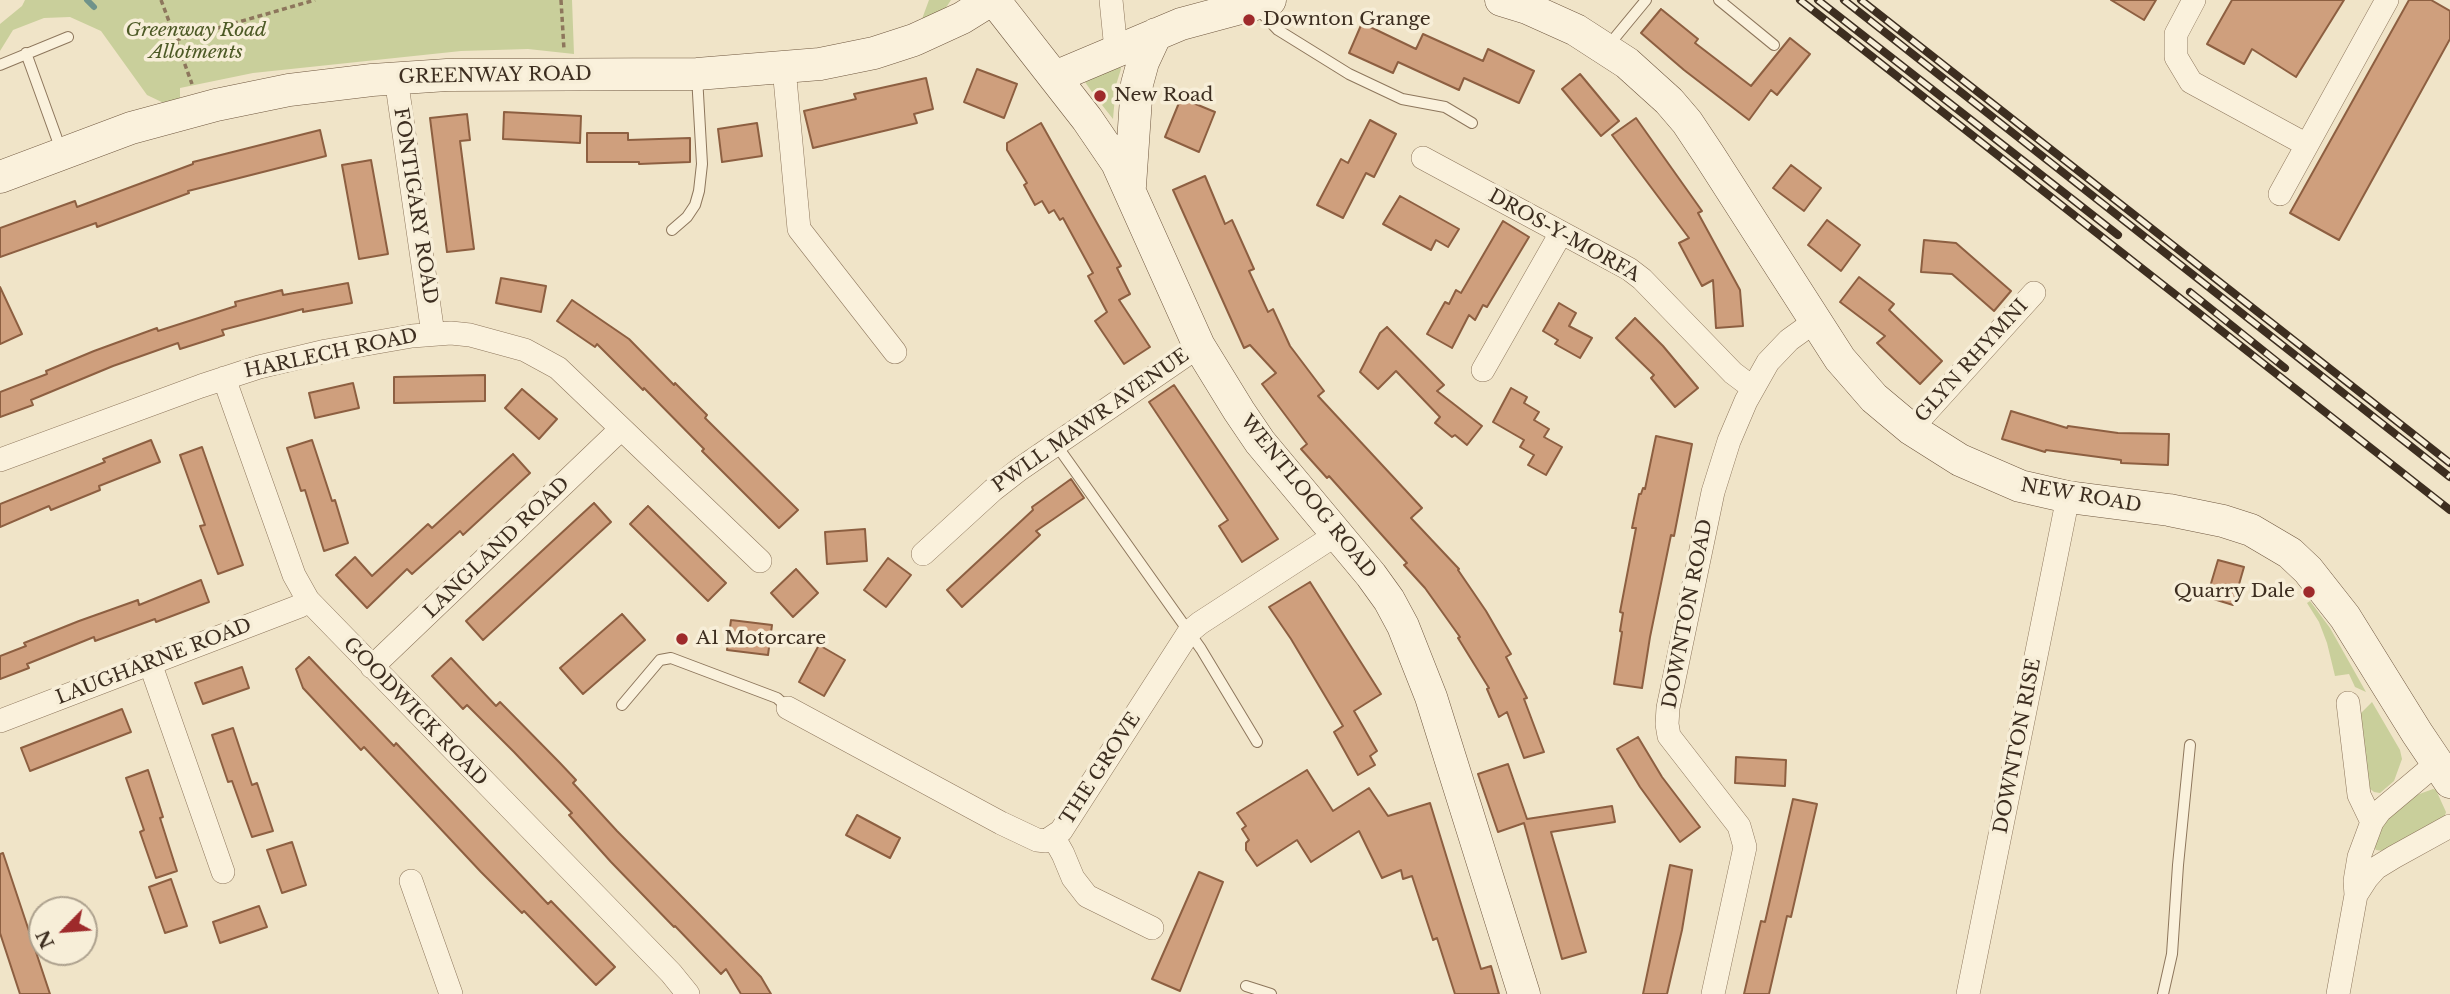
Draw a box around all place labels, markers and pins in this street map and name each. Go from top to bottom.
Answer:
place label: Downton Grange [1263,9,1431,31]
marker: Downton Grange [1241,12,1257,28]
place label: New Road [1114,85,1213,107]
marker: New Road [1092,88,1108,104]
place label: Quarry Dale [2174,581,2295,603]
marker: Quarry Dale [2301,584,2317,600]
place label: A1 Motorcare [696,628,826,650]
marker: A1 Motorcare [674,631,690,647]

